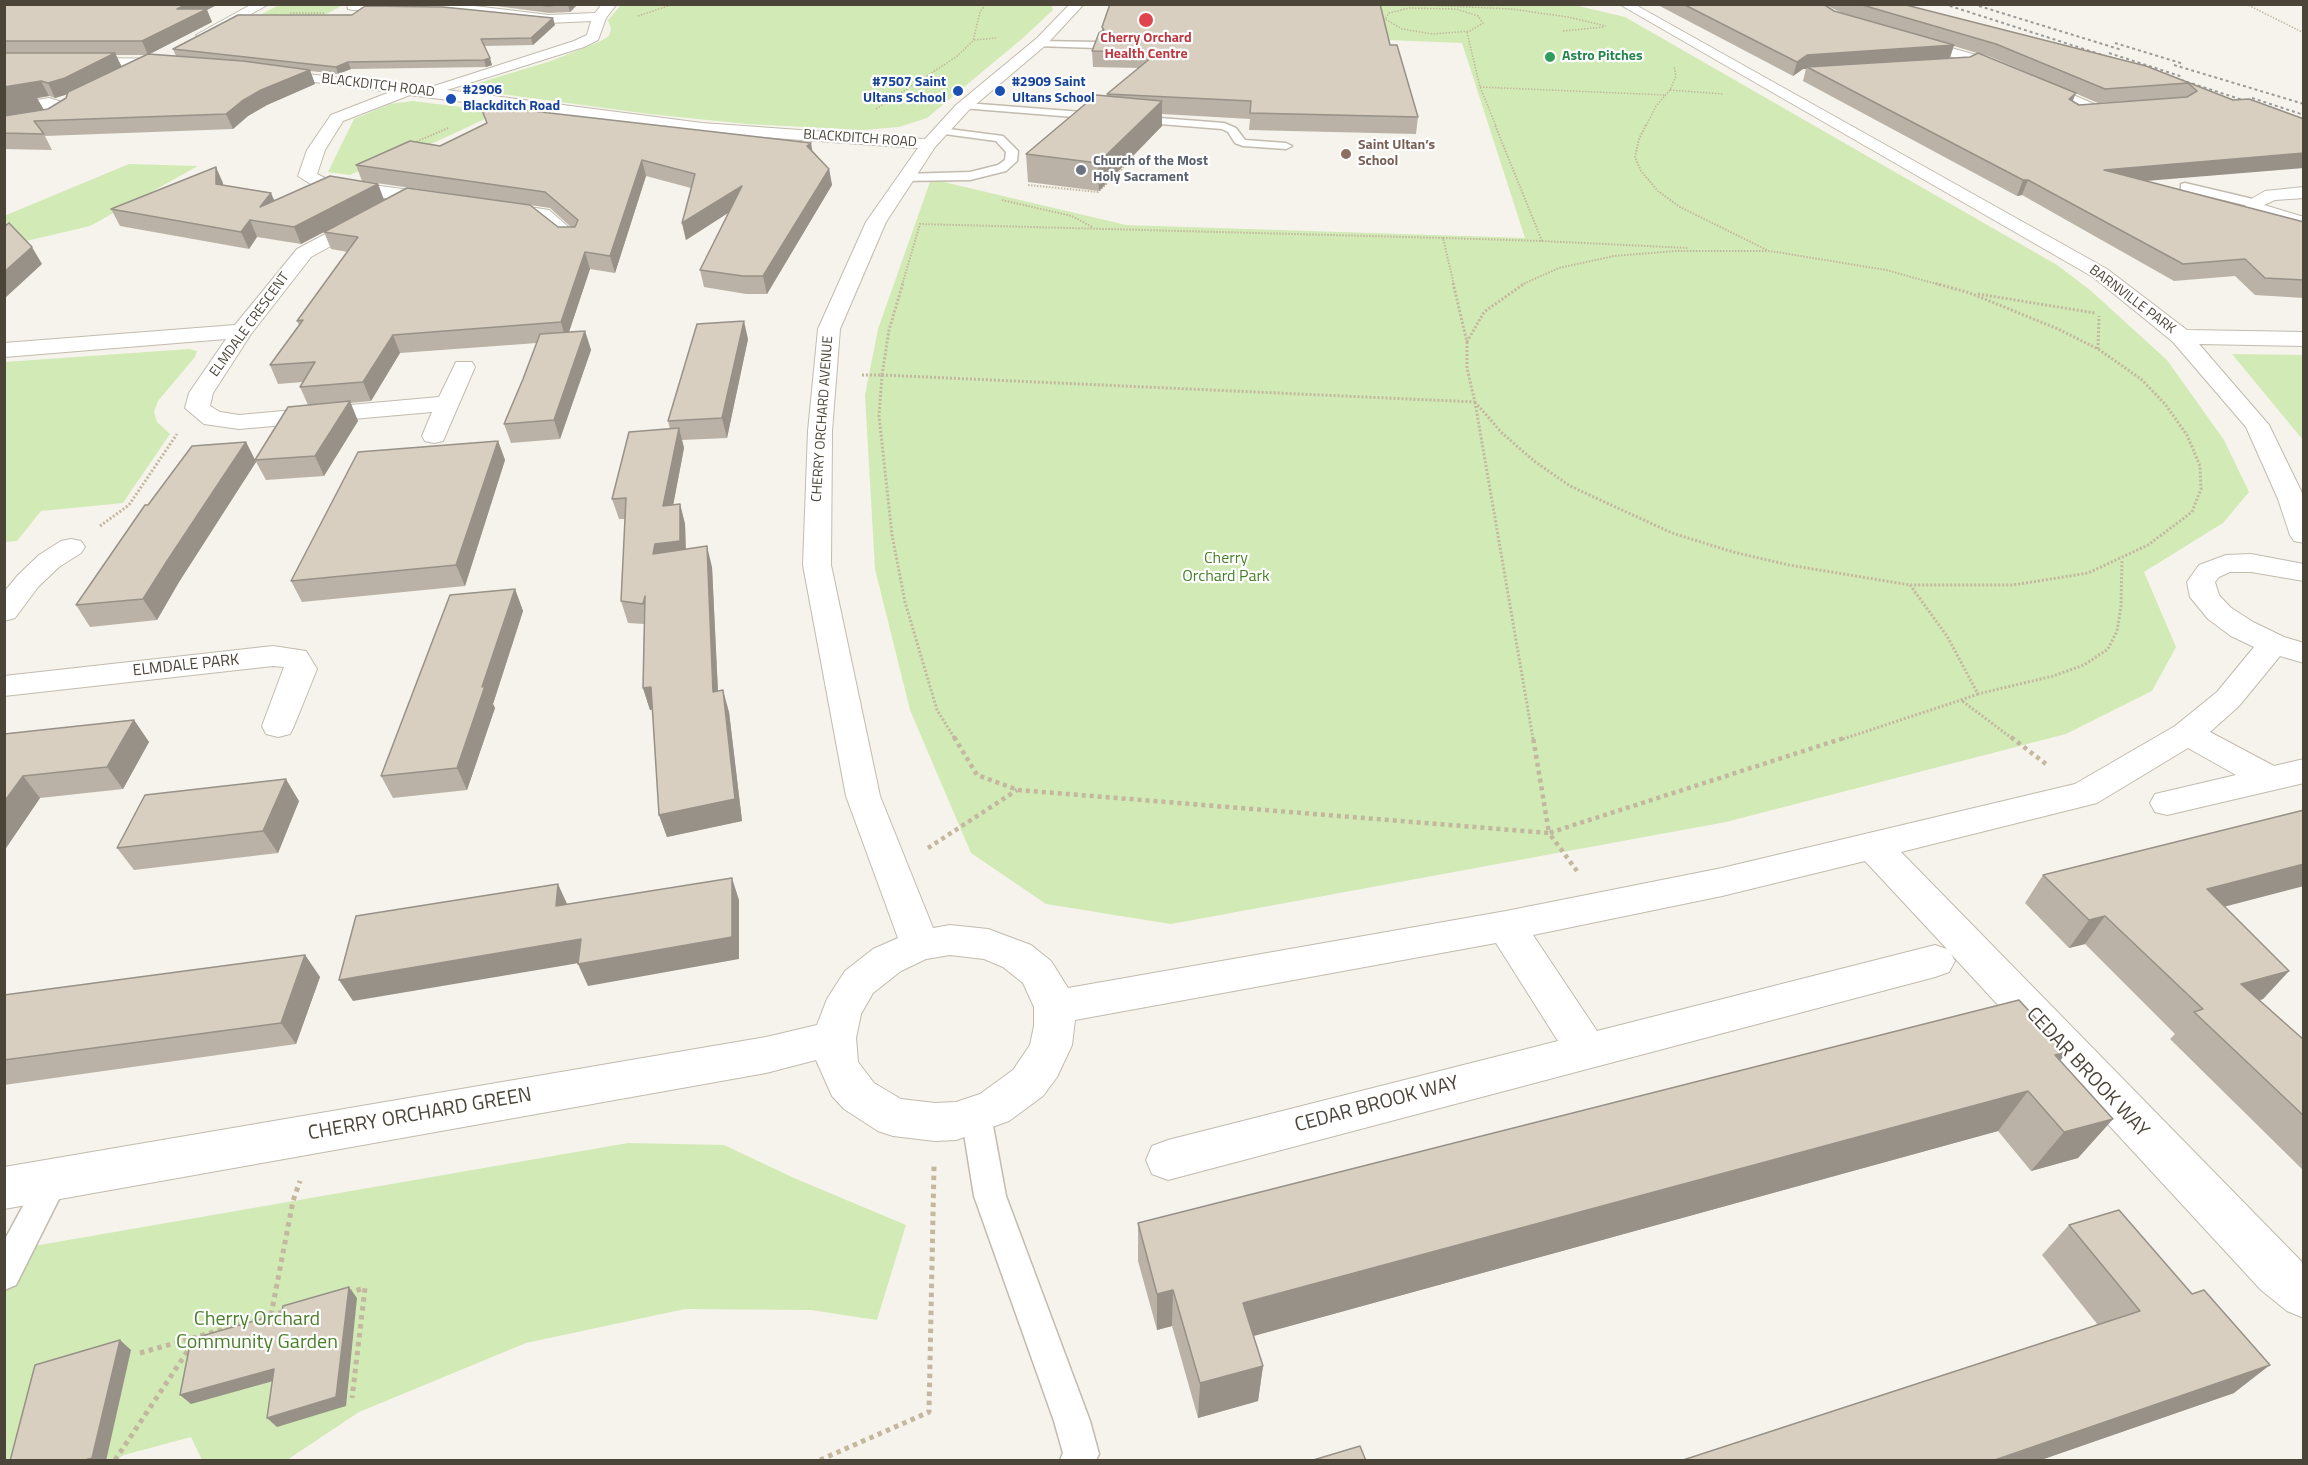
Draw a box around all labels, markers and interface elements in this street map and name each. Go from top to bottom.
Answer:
marker: Cherry Orchard Health Centre [1137,11,1155,29]
place label: Cherry Orchard Health Centre [1100,31,1192,63]
place label: Astro Pitches [1562,49,1643,65]
marker: Astro Pitches [1543,50,1557,64]
street label: BLACKDITCH ROAD [320,71,436,101]
place label: #7507 Saint Ultans School [863,75,946,108]
place label: #2909 Saint Ultans School [1012,75,1095,108]
place label: #2906 Blackditch Road [463,83,560,116]
marker: #7507 Saint Ultans School [951,84,965,98]
marker: #2909 Saint Ultans School [993,84,1007,98]
marker: #2906 Blackditch Road [444,92,458,106]
street label: BLACKDITCH ROAD [803,127,917,151]
place label: Saint Ultan’s School [1358,138,1435,170]
marker: Saint Ultan’s School [1339,147,1353,161]
place label: Church of the Most Holy Sacrament [1093,154,1208,186]
marker: Church of the Most Holy Sacrament [1074,163,1088,177]
street label: BARNVILLE PARK [2086,262,2178,338]
street label: ELMDALE CRESCENT [207,270,293,380]
street label: CHERRY ORCHARD AVENUE [809,335,837,503]
park label: Cherry Orchard Park [1182,549,1270,587]
street label: ELMDALE PARK [132,651,240,681]
street label: CEDAR BROOK WAY [2021,1003,2153,1143]
street label: CEDAR BROOK WAY [1292,1072,1462,1138]
street label: CHERRY ORCHARD GREEN [306,1084,534,1146]
park label: Cherry Orchard Community Garden [176,1308,338,1355]

